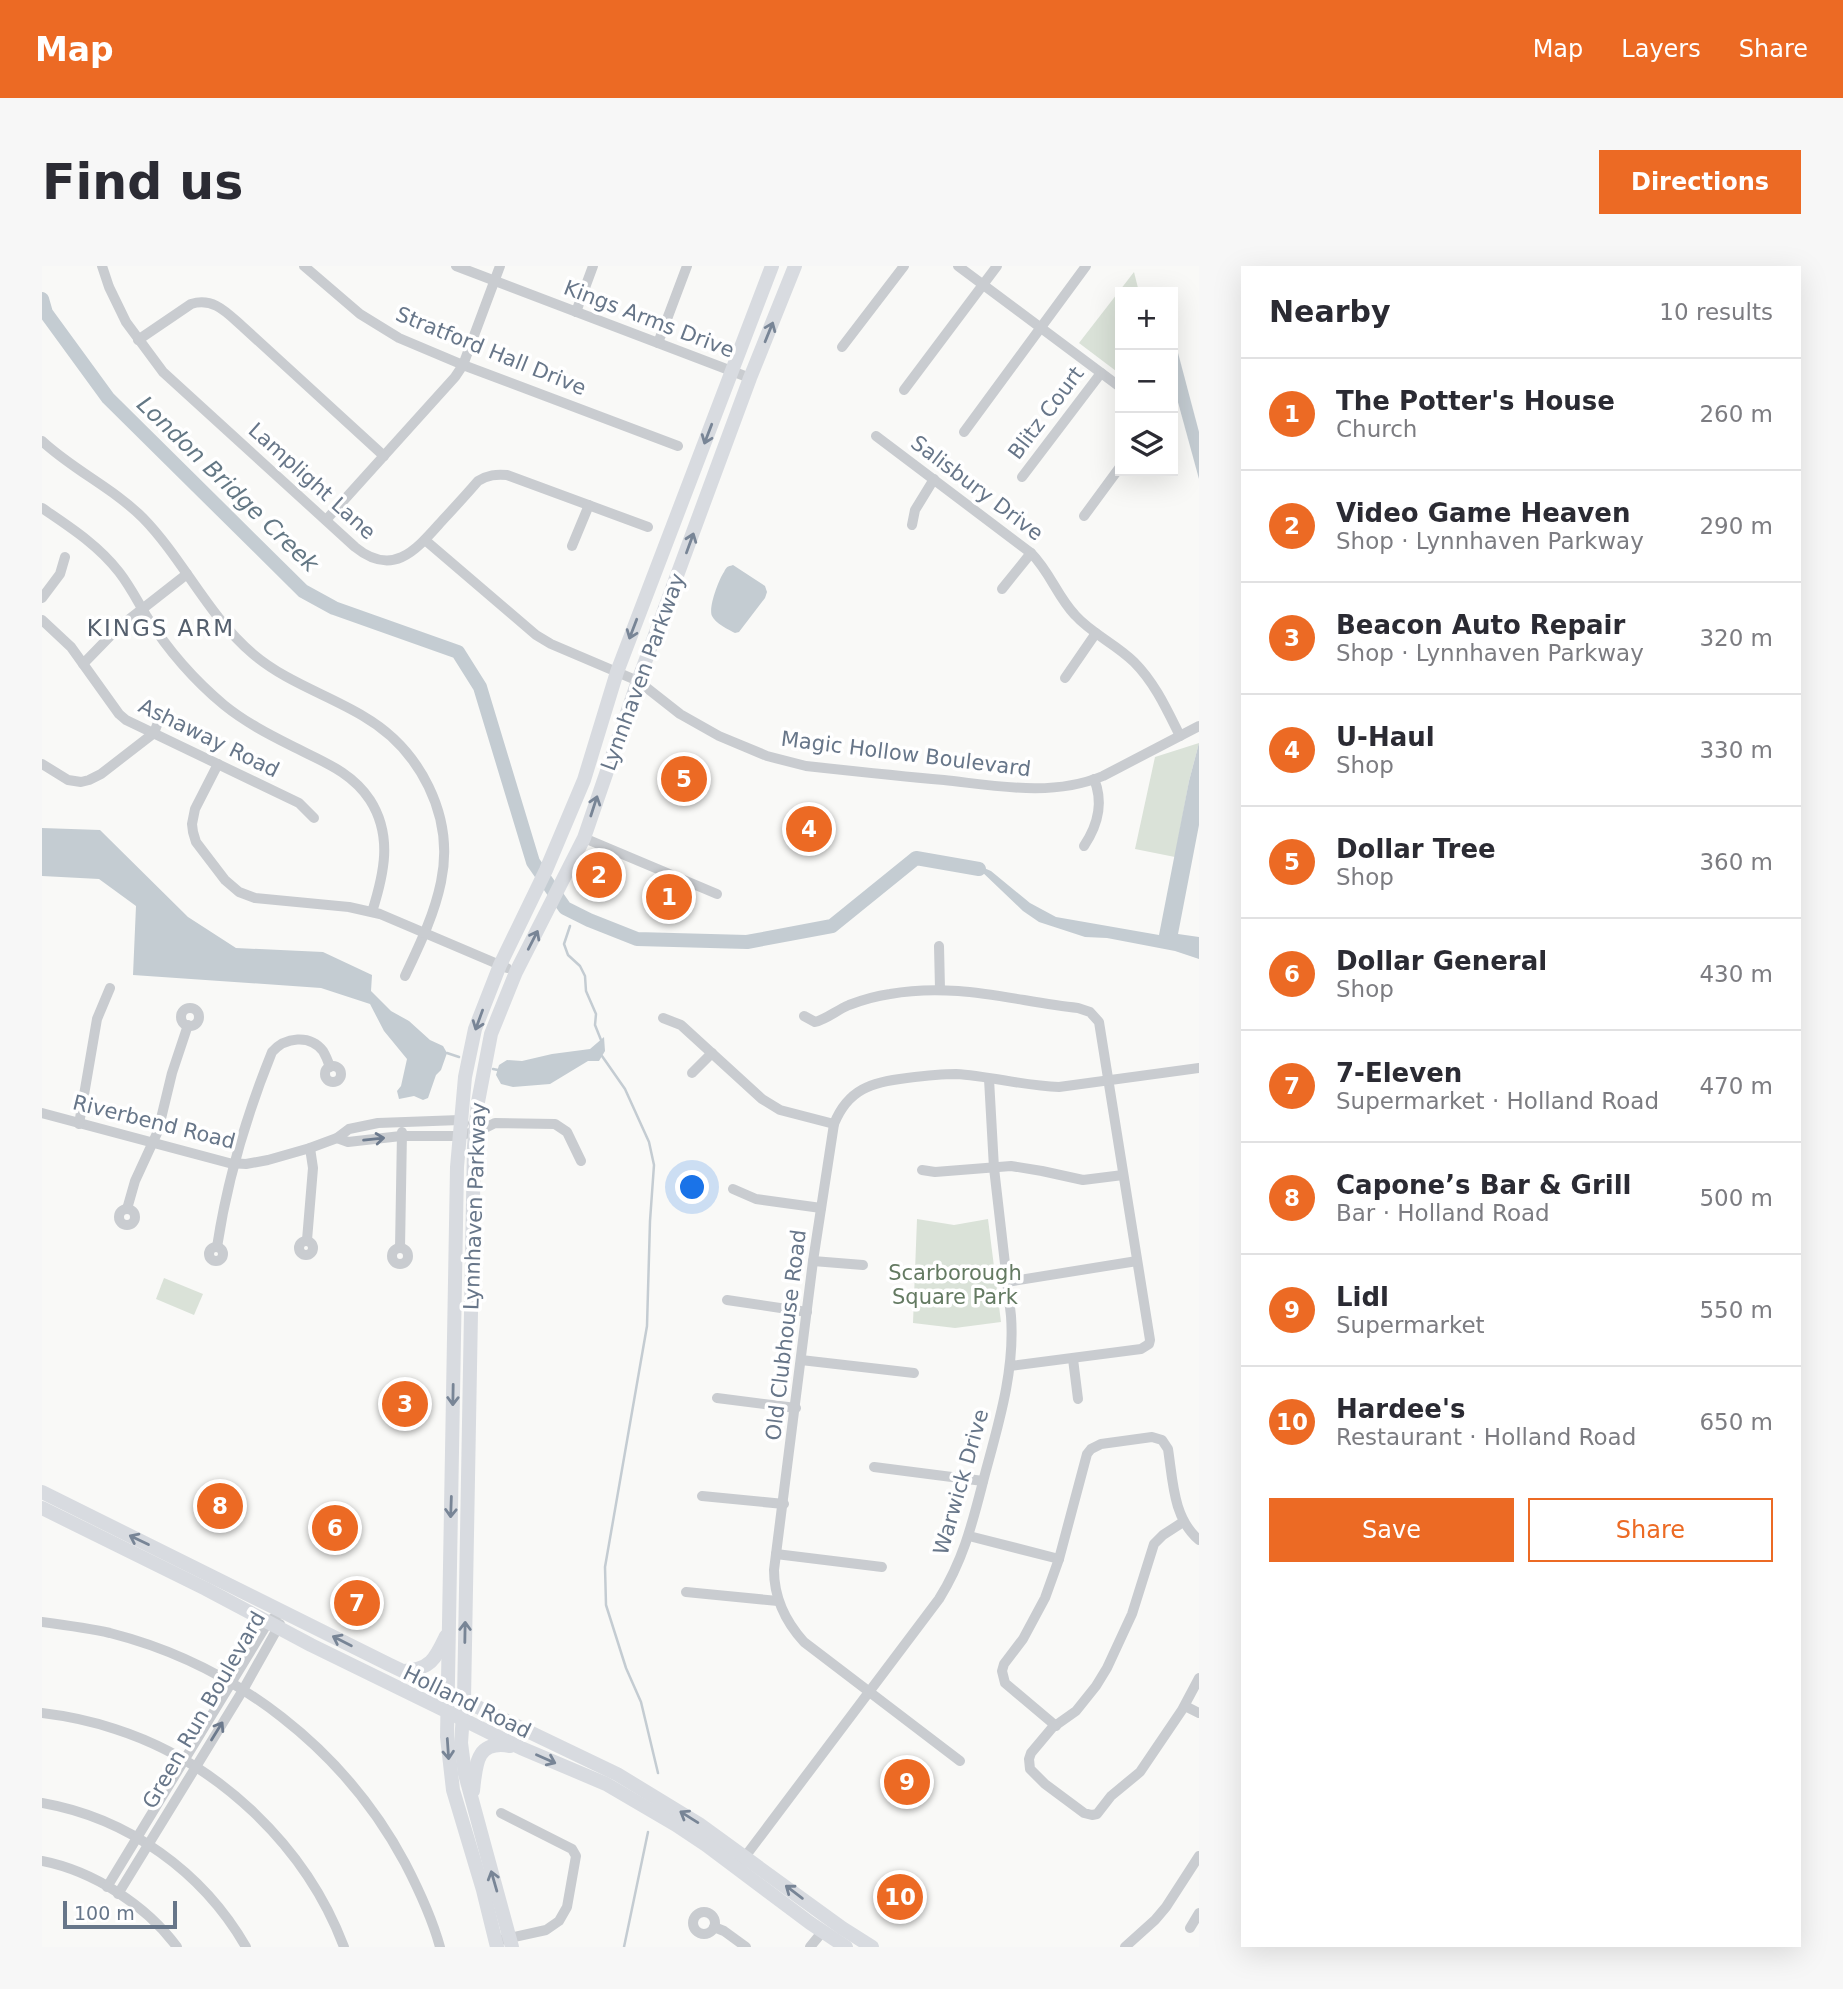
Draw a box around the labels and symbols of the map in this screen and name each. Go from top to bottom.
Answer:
street label: Kings Arms Drive [560,275,738,363]
street label: Stratford Hall Drive [392,302,590,400]
one-way arrow [763,322,776,344]
street label: Blitz Court [1003,362,1089,464]
water label: London Bridge Creek [132,391,325,578]
street label: Lamplight Lane [244,418,380,544]
one-way arrow [701,423,714,445]
street label: Salisbury Drive [906,431,1048,545]
one-way arrow [685,532,697,554]
street label: Lynnhaven Parkway [596,570,690,774]
district label: KINGS ARM [87,615,235,641]
one-way arrow [626,617,639,639]
street label: Ashaway Road [135,694,283,782]
street label: Magic Hollow Boulevard [780,727,1032,781]
pin: 5 [661,753,707,805]
one-way arrow [589,795,601,817]
pin: 4 [786,803,832,855]
pin: 2 [576,849,622,901]
pin: 1 [646,871,692,923]
one-way arrow [526,930,540,951]
one-way arrow [471,1009,484,1031]
street label: Riverbend Road [70,1090,238,1154]
street label: Lynnhaven Parkway [459,1102,491,1310]
one-way arrow [362,1132,385,1145]
your location [675,1170,709,1204]
street label: Old Clubhouse Road [761,1228,811,1442]
park label: Scarborough Square Park [888,1261,1022,1309]
pin: 3 [382,1378,428,1430]
one-way arrow [446,1384,460,1407]
street label: Warwick Drive [929,1406,993,1558]
pin: 8 [197,1480,243,1532]
one-way arrow [444,1495,458,1518]
pin: 6 [312,1502,358,1554]
one-way arrow [129,1532,150,1546]
pin: 7 [334,1577,380,1629]
street label: Green Run Boulevard [138,1607,270,1813]
one-way arrow [459,1621,472,1644]
one-way arrow [332,1633,353,1647]
street label: Holland Road [399,1661,535,1743]
one-way arrow [210,1722,225,1741]
one-way arrow [442,1737,455,1760]
one-way arrow [535,1753,556,1766]
pin: 9 [884,1756,930,1808]
one-way arrow [680,1810,700,1824]
one-way arrow [486,1870,499,1892]
pin: 10 [877,1871,923,1923]
one-way arrow [785,1885,804,1899]
scale bar [63,1898,177,1930]

